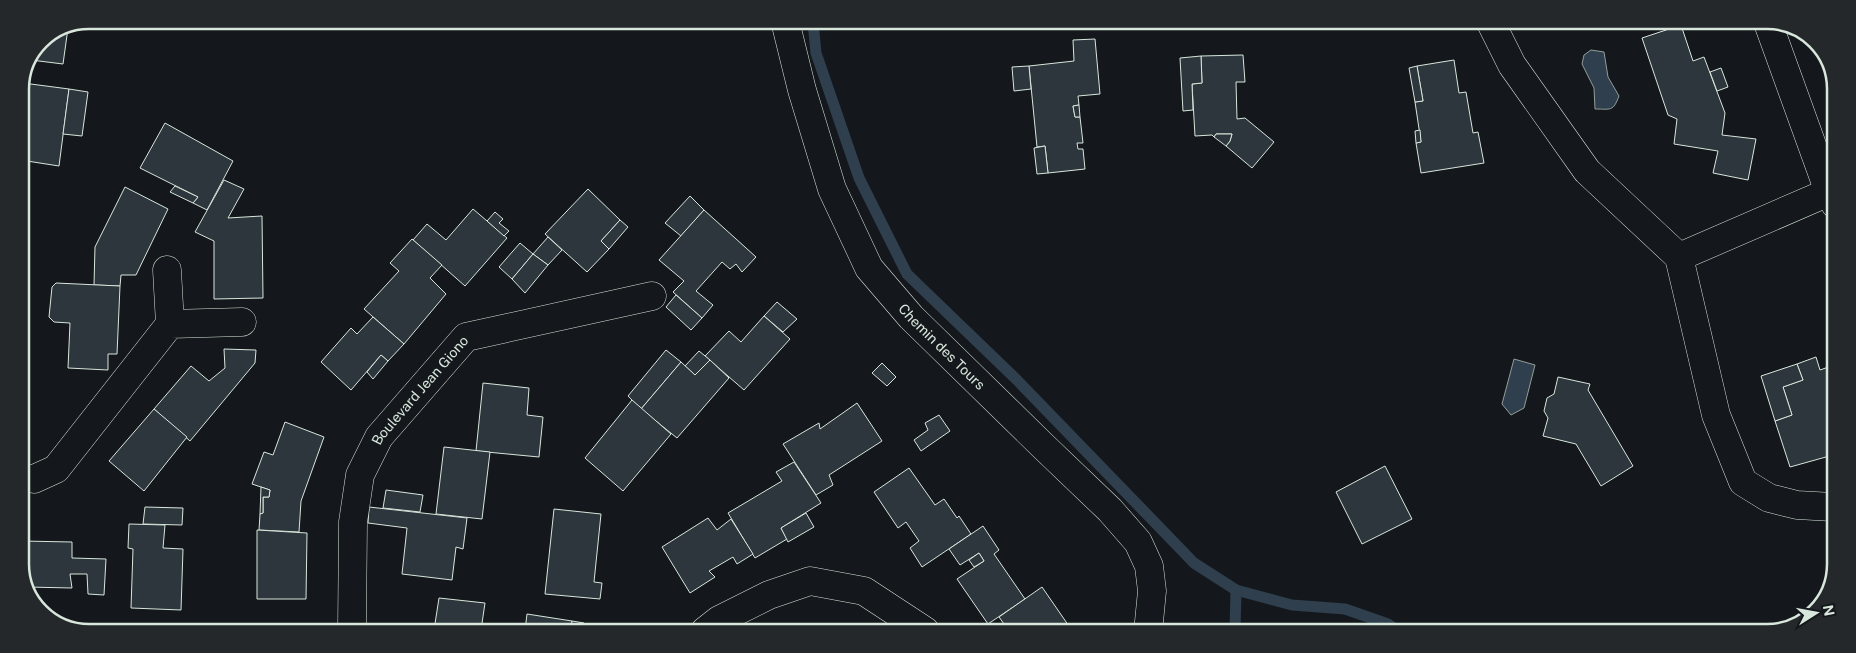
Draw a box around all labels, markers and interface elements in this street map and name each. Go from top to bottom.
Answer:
street label: Chemin des Tours [895,300,988,393]
street label: Boulevard Jean Giono [368,332,471,447]
north arrow [1791,588,1841,638]
text: N [1820,604,1838,617]

